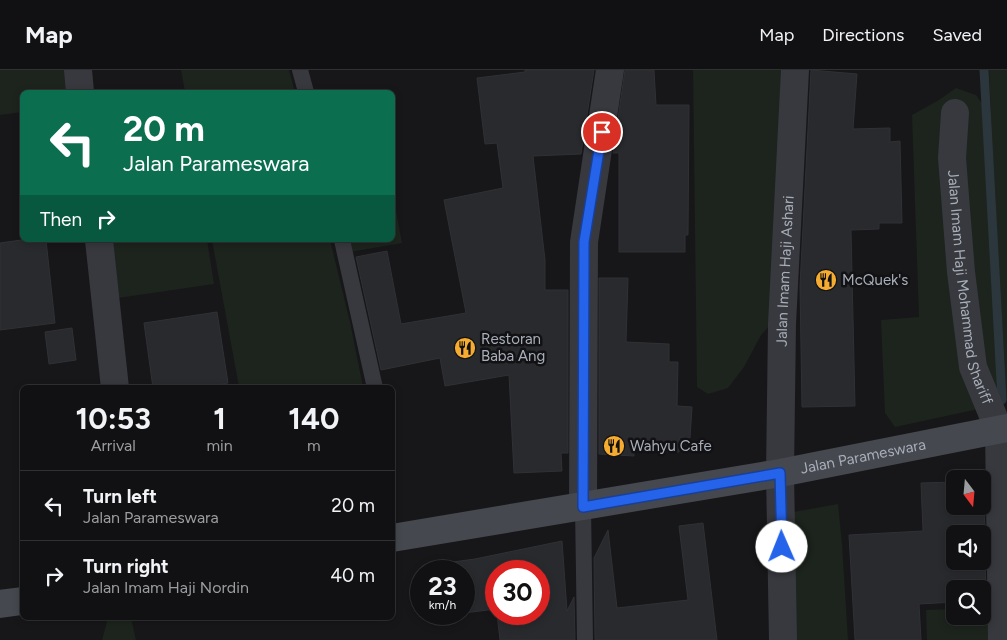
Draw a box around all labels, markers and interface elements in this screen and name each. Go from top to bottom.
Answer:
text: Map [25,20,73,49]
text: Map [759,24,794,46]
text: Directions [822,24,904,46]
text: Saved [932,24,982,46]
text: 20 m [123,108,205,150]
icon: left [40,110,105,175]
pin [581,111,623,153]
icon: arrive [588,118,616,146]
text: Jalan Parameswara [123,150,310,177]
street label: Jalan Imam Haji Mohammad Shariff [944,169,997,407]
street label: Jalan Imam Haji Ashari [773,195,798,347]
icon: right [92,205,120,233]
text: Then [40,208,82,231]
restaurant icon: McQuek's [814,268,838,292]
place label: McQuek's [842,271,908,289]
place label: Restoran Baba Ang [481,330,545,365]
restaurant icon: Restoran Baba Ang [453,336,477,360]
text: 10:53 [76,400,151,437]
text: 1 [213,400,226,437]
text: 140 [288,400,339,437]
restaurant icon: Wahyu Cafe [602,434,626,458]
street label: Jalan Parameswara [799,435,927,478]
text: Arrival [91,436,136,455]
text: min [206,436,233,455]
text: m [307,436,321,455]
place label: Wahyu Cafe [630,437,712,455]
north arrow [946,470,991,515]
map controls [946,470,991,625]
text: Turn left [83,485,157,508]
icon: left [40,492,68,520]
text: 20 m [331,494,375,517]
text: Jalan Parameswara [83,508,219,527]
position arrow [755,520,807,572]
button: sound [946,525,991,570]
text: Turn right [83,555,169,578]
speed limit sign: 30 [485,560,550,625]
icon: right [40,562,68,590]
text: 40 m [330,564,375,587]
text: 23 [428,571,457,601]
text: Jalan Imam Haji Nordin [83,578,249,597]
button: search [946,580,991,625]
text: km/h [429,598,456,612]

